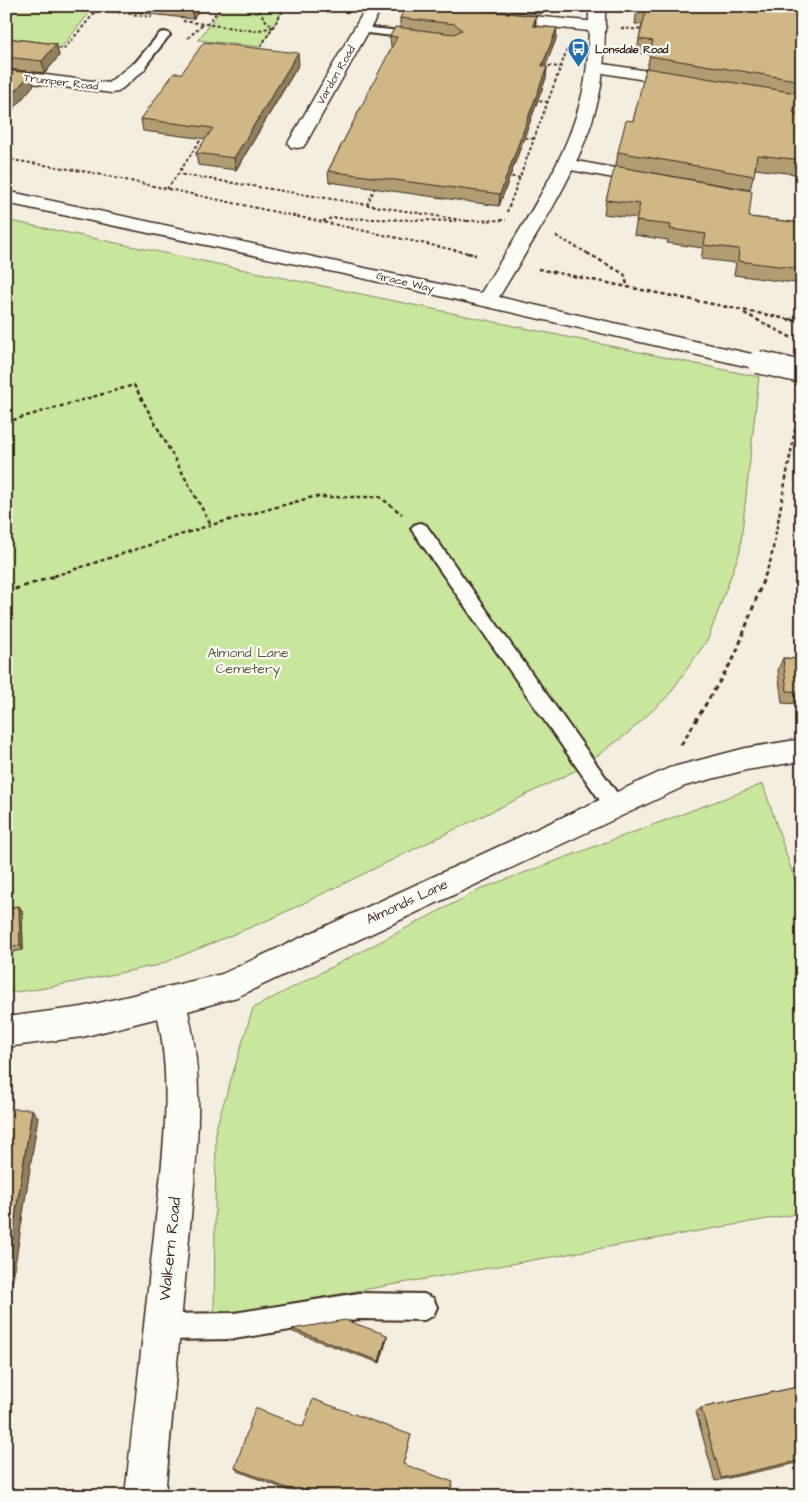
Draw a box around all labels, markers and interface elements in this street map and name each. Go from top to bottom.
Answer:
bus stop icon: Lonsdale Road [567,37,591,68]
place label: Lonsdale Road [595,42,669,57]
street label: Vardon Road [313,43,359,107]
street label: Trumper Road [23,70,99,94]
street label: Grace Way [375,268,435,297]
park label: Almond Lane Cemetery [207,643,289,679]
street label: Almonds Lane [363,874,452,930]
street label: Walkern Road [154,1196,186,1302]

